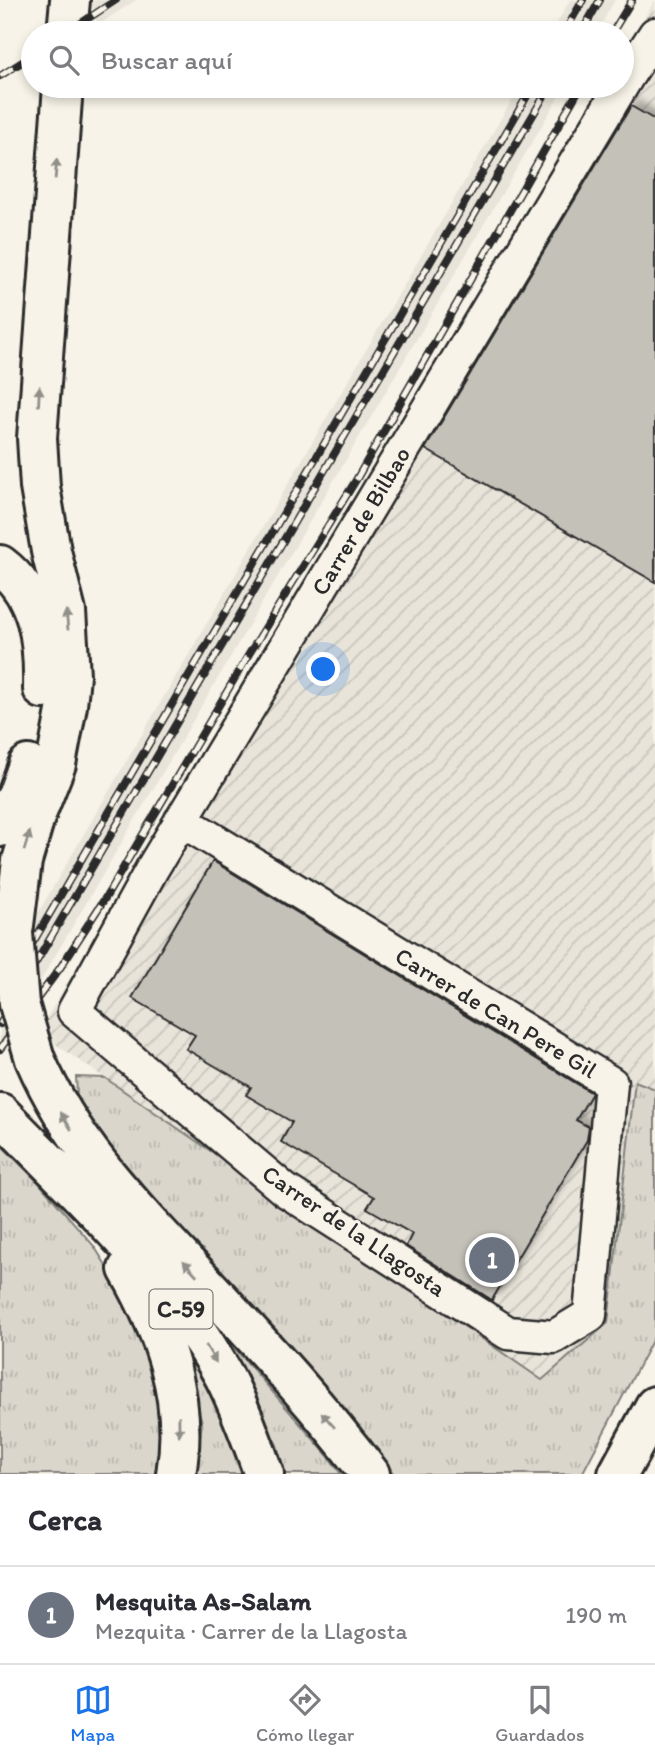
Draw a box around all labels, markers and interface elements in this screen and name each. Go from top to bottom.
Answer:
search box [21,21,634,98]
icon: search [45,41,83,79]
text: Buscar aquí [101,44,232,76]
one-way arrow [51,158,62,180]
one-way arrow [33,385,44,407]
street label: Carrer de Bilbao [305,441,416,600]
one-way arrow [61,609,72,631]
your location [306,652,340,686]
one-way arrow [23,831,33,852]
street label: Carrer de Can Pere Gil [390,941,603,1084]
one-way arrow [60,1111,73,1130]
street label: Carrer de la Llagosta [257,1158,452,1303]
pin: 1 [469,1234,515,1286]
one-way arrow [183,1260,199,1277]
road number: C-59 [150,1290,212,1328]
one-way arrow [204,1344,217,1363]
one-way arrow [321,1412,336,1429]
one-way arrow [173,1416,185,1438]
text: Cerca [28,1501,102,1538]
text: Mesquita As-Salam [95,1585,311,1617]
text: 1 [46,1601,56,1629]
text: 190 m [566,1601,627,1629]
text: Mezquita · Carrer de la Llagosta [95,1617,407,1645]
tab: Mapa [71,1681,115,1746]
tab: Cómo llegar [256,1681,354,1746]
tab: Guardados [495,1681,584,1746]

